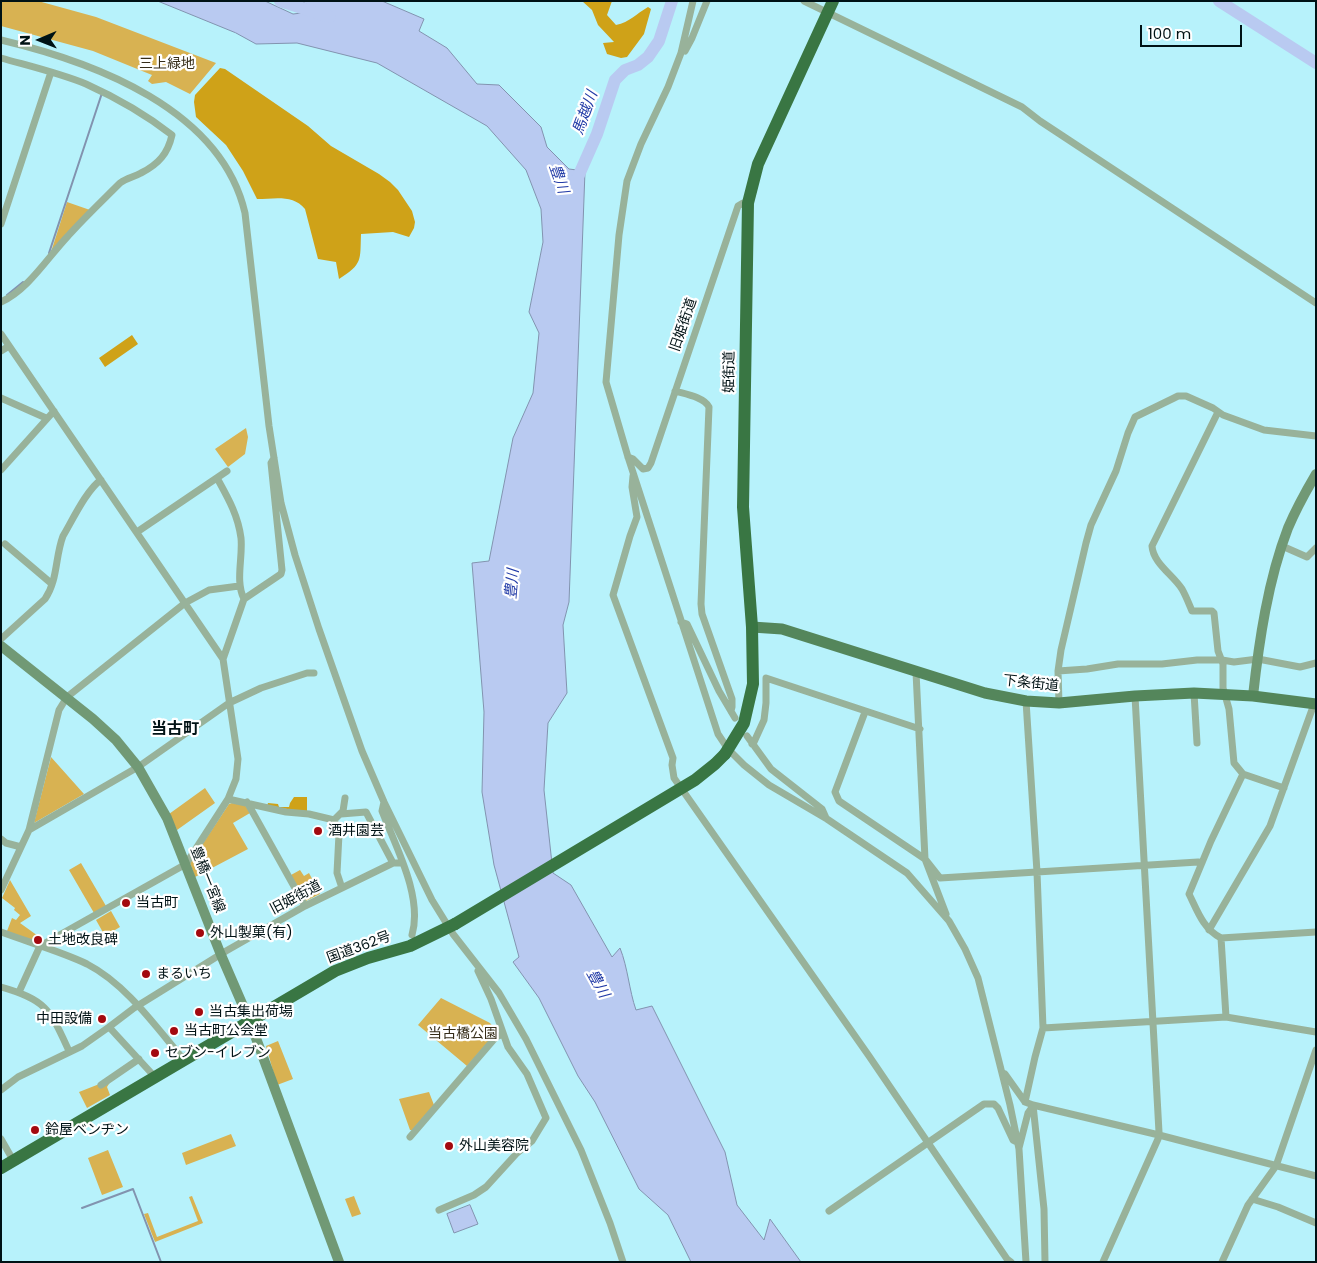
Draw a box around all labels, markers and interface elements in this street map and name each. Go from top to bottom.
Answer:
north arrow [15,15,65,65]
scale bar [1142,15,1244,47]
text: 100 m [1148,23,1191,44]
text: N [15,35,35,46]
park label: 三上緑地 [139,56,195,72]
water label: 馬越川 [570,89,602,137]
water label: 豊川 [545,162,571,196]
street label: 旧姫街道 [667,296,701,354]
street label: 姫街道 [721,351,739,393]
water label: 豊川 [503,568,523,600]
street label: 下条街道 [1002,673,1060,695]
district label: 当古町 [151,720,199,740]
place label: 酒井園芸 [328,823,384,839]
marker: 酒井園芸 [312,825,324,837]
street label: 豊橋一宮線 [186,844,228,916]
street label: 旧姫街道 [267,877,325,919]
place label: 当古町 [136,895,178,911]
marker: 当古町 [120,897,132,909]
place label: 外山製菓(有) [210,925,293,941]
marker: 外山製菓(有) [194,927,206,939]
street label: 国道362号 [325,929,393,967]
place label: 土地改良碑 [48,932,118,948]
marker: 土地改良碑 [32,934,44,946]
place label: まるいち [156,966,212,982]
water label: 豊川 [582,967,612,1001]
marker: まるいち [140,968,152,980]
place label: 当古集出荷場 [209,1004,293,1020]
marker: 当古集出荷場 [193,1006,205,1018]
place label: 中田設備 [36,1011,92,1027]
marker: 中田設備 [96,1013,108,1025]
place label: 当古町公会堂 [184,1023,268,1039]
marker: 当古町公会堂 [168,1025,180,1037]
park label: 当古橋公園 [428,1026,498,1042]
place label: セブン-イレブン [165,1045,271,1061]
marker: セブン-イレブン [149,1047,161,1059]
place label: 鈴屋ベンヂン [45,1122,129,1138]
marker: 鈴屋ベンヂン [29,1124,41,1136]
place label: 外山美容院 [459,1138,529,1154]
marker: 外山美容院 [443,1140,455,1152]

